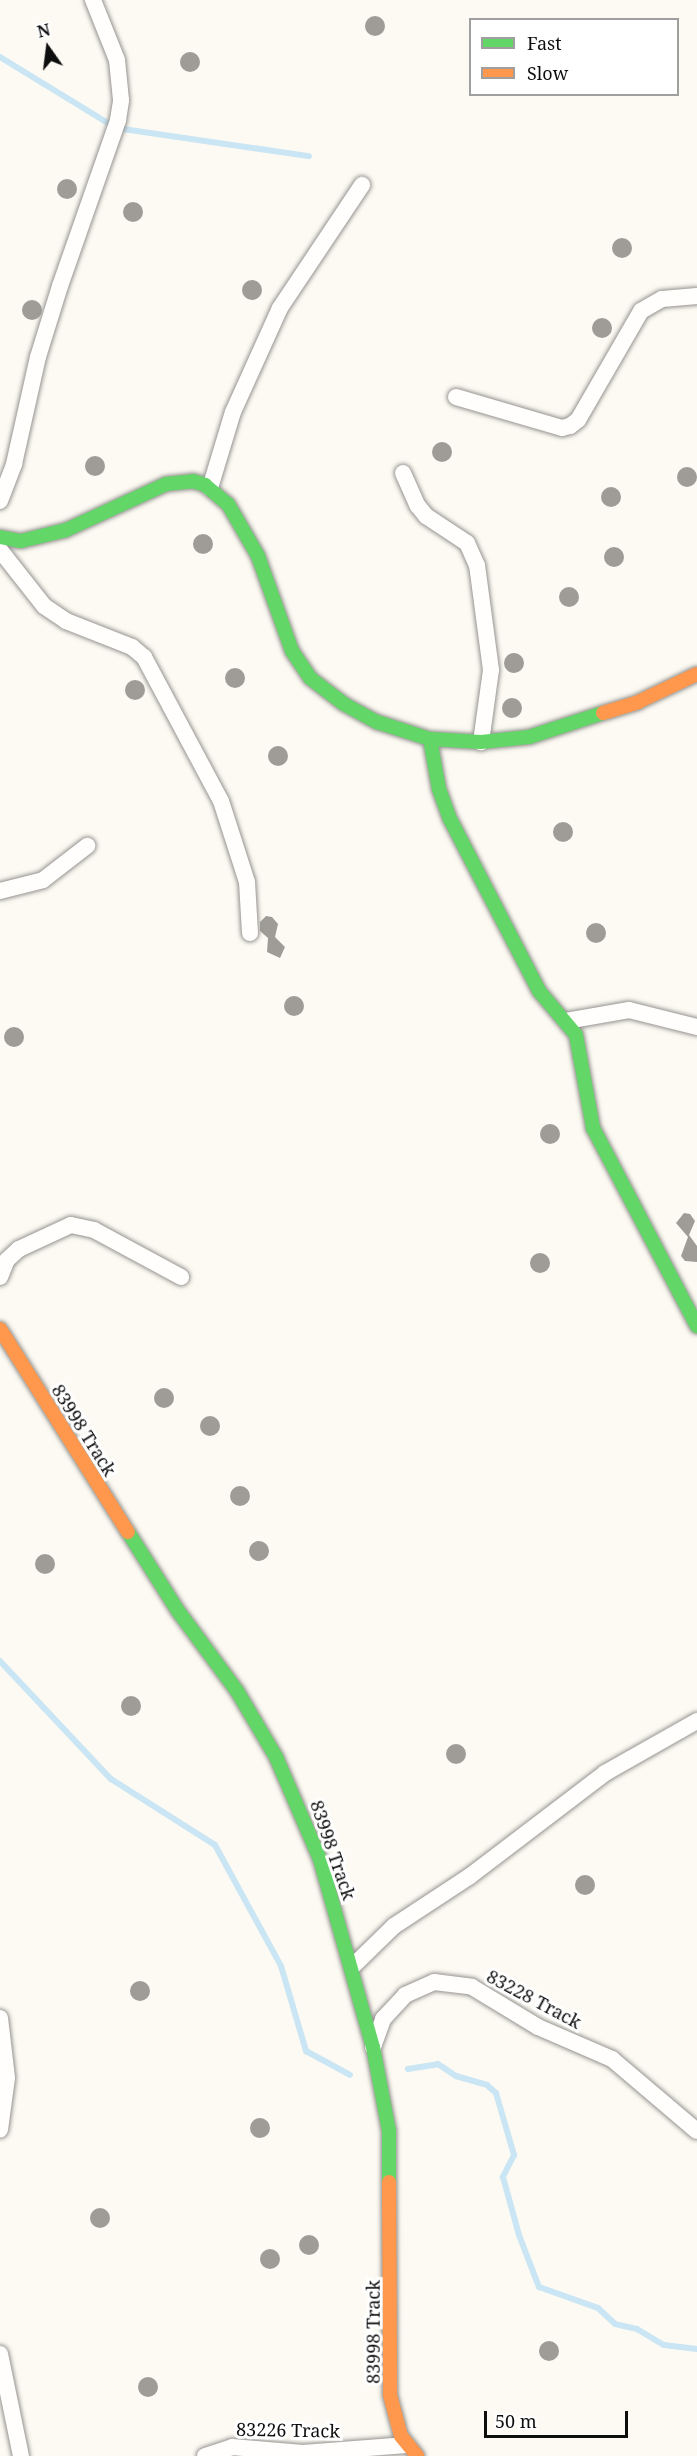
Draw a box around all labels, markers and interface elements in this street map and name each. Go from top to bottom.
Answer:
north arrow [18,18,78,78]
text: N [35,18,52,43]
legend [469,18,679,96]
text: Fast [527,31,562,55]
text: Slow [527,61,568,85]
street label: 83998 Track [47,1380,121,1480]
street label: 83998 Track [306,1797,360,1903]
street label: 83228 Track [483,1965,585,2033]
street label: 83998 Track [362,2280,384,2384]
scale bar [487,2399,631,2437]
text: 50 m [495,2409,537,2433]
street label: 83226 Track [236,2418,340,2442]

